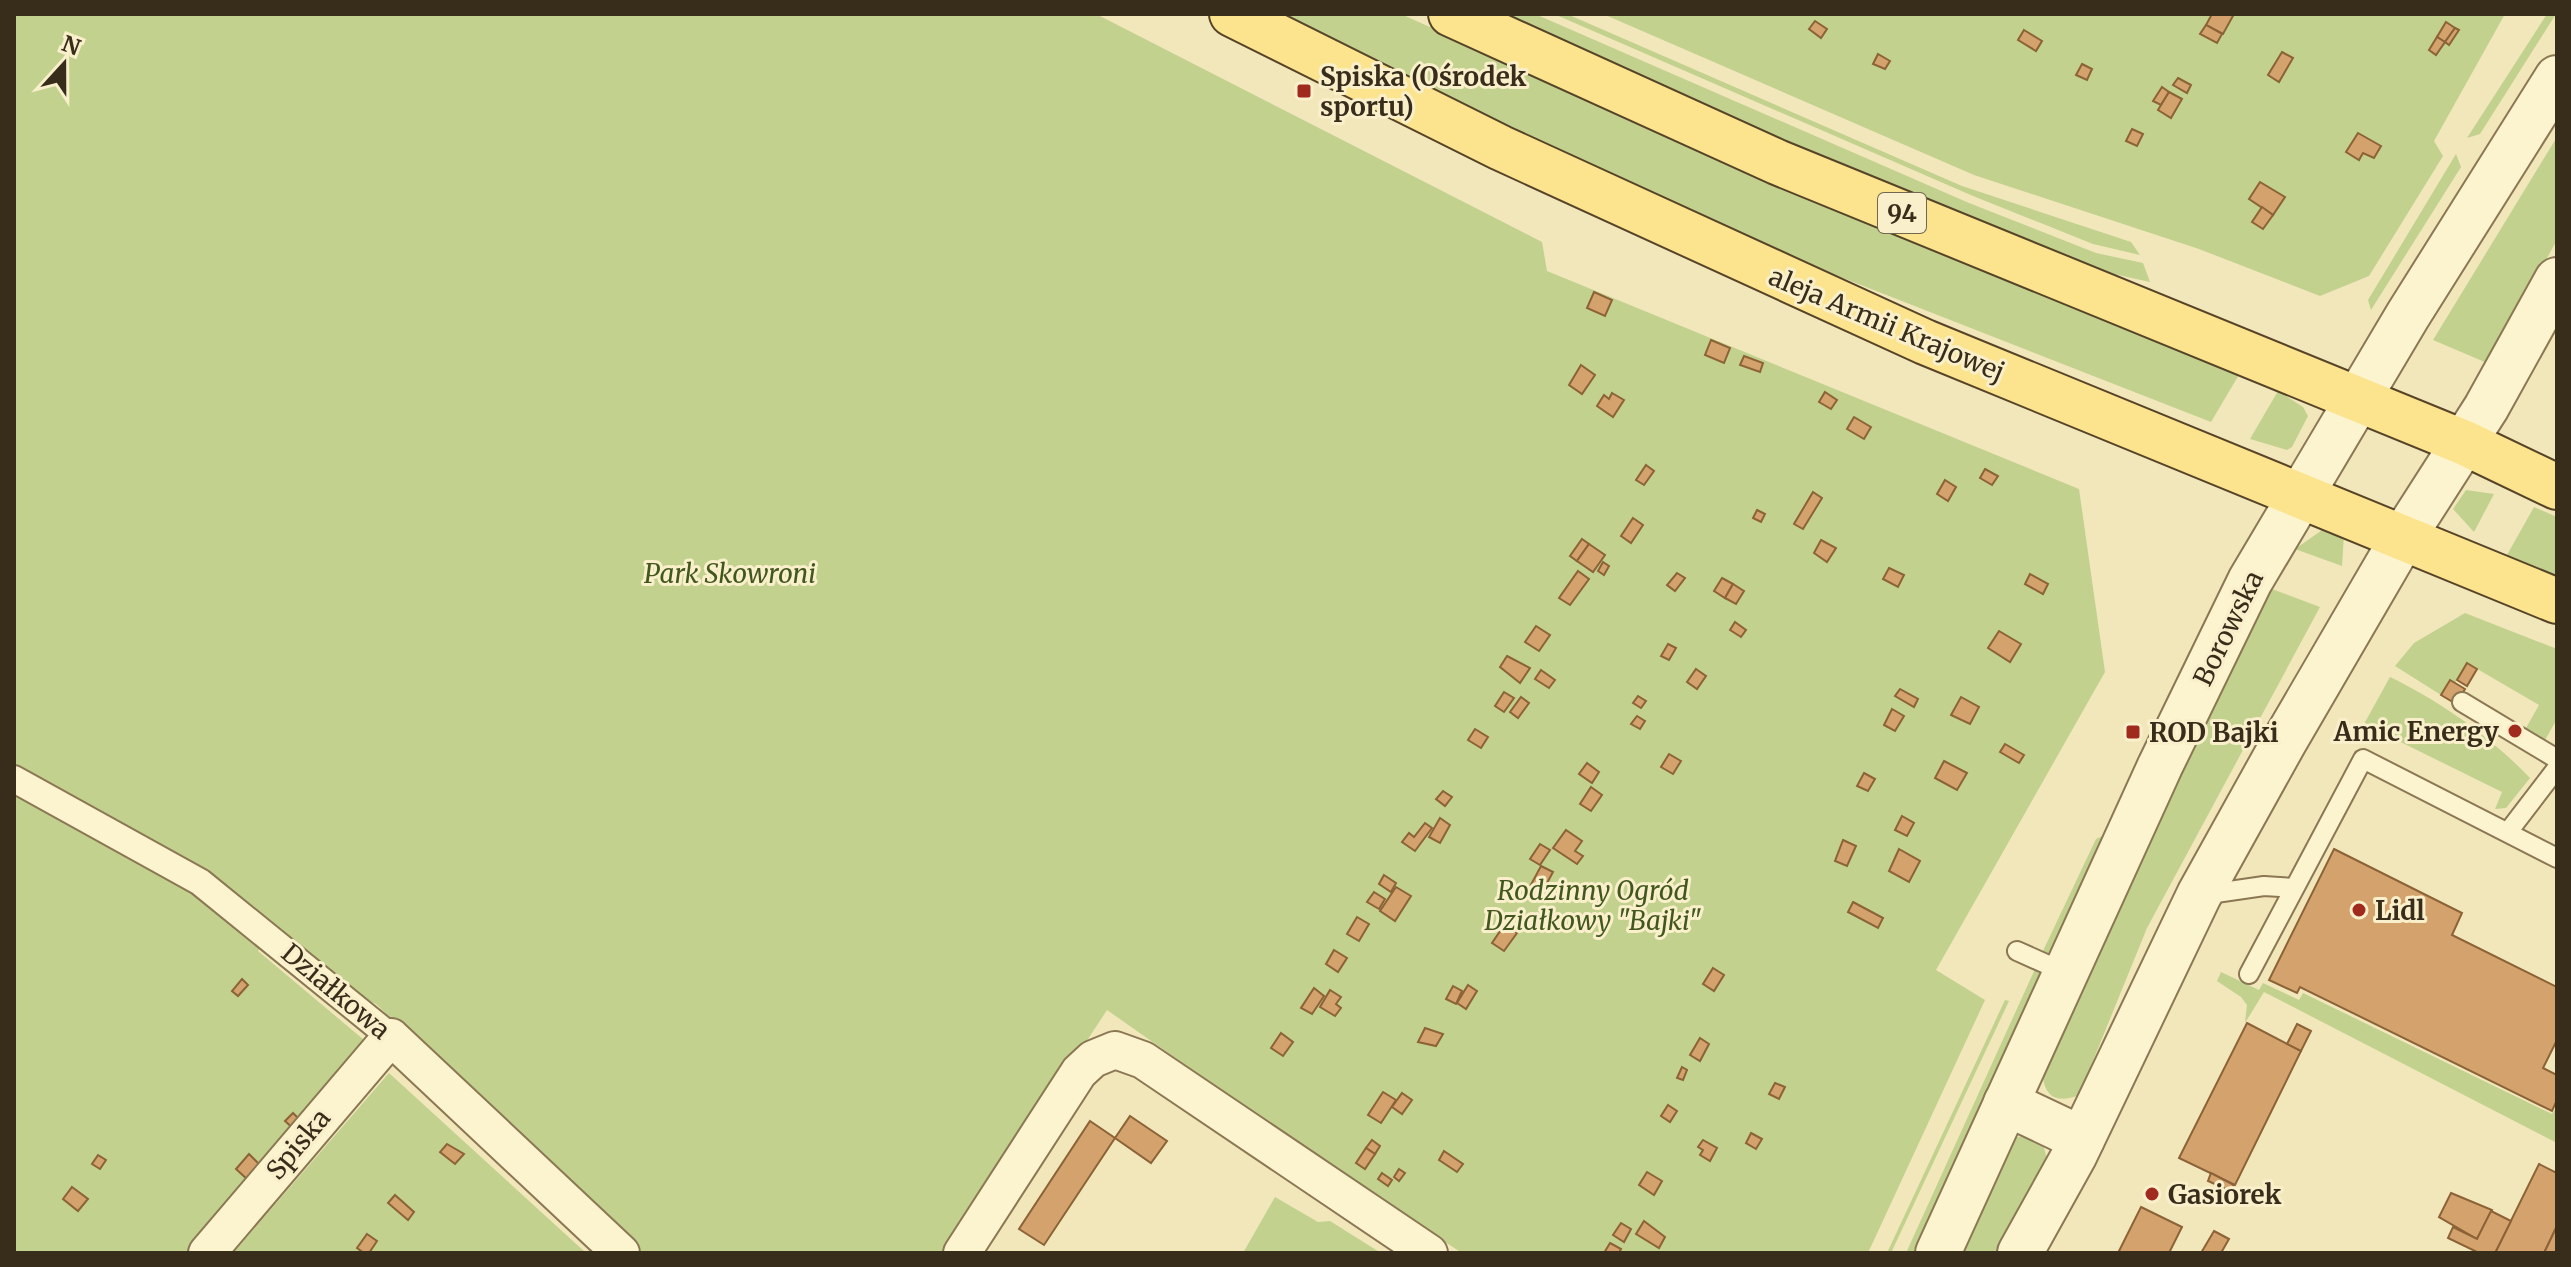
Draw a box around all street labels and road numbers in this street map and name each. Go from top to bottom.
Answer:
road number: 94 [1878,193,1926,233]
street label: aleja Armii Krajowej [1764,259,2010,389]
street label: Borowska [2186,565,2270,691]
street label: Działkowa [275,936,397,1046]
street label: Spiska [259,1102,337,1186]

